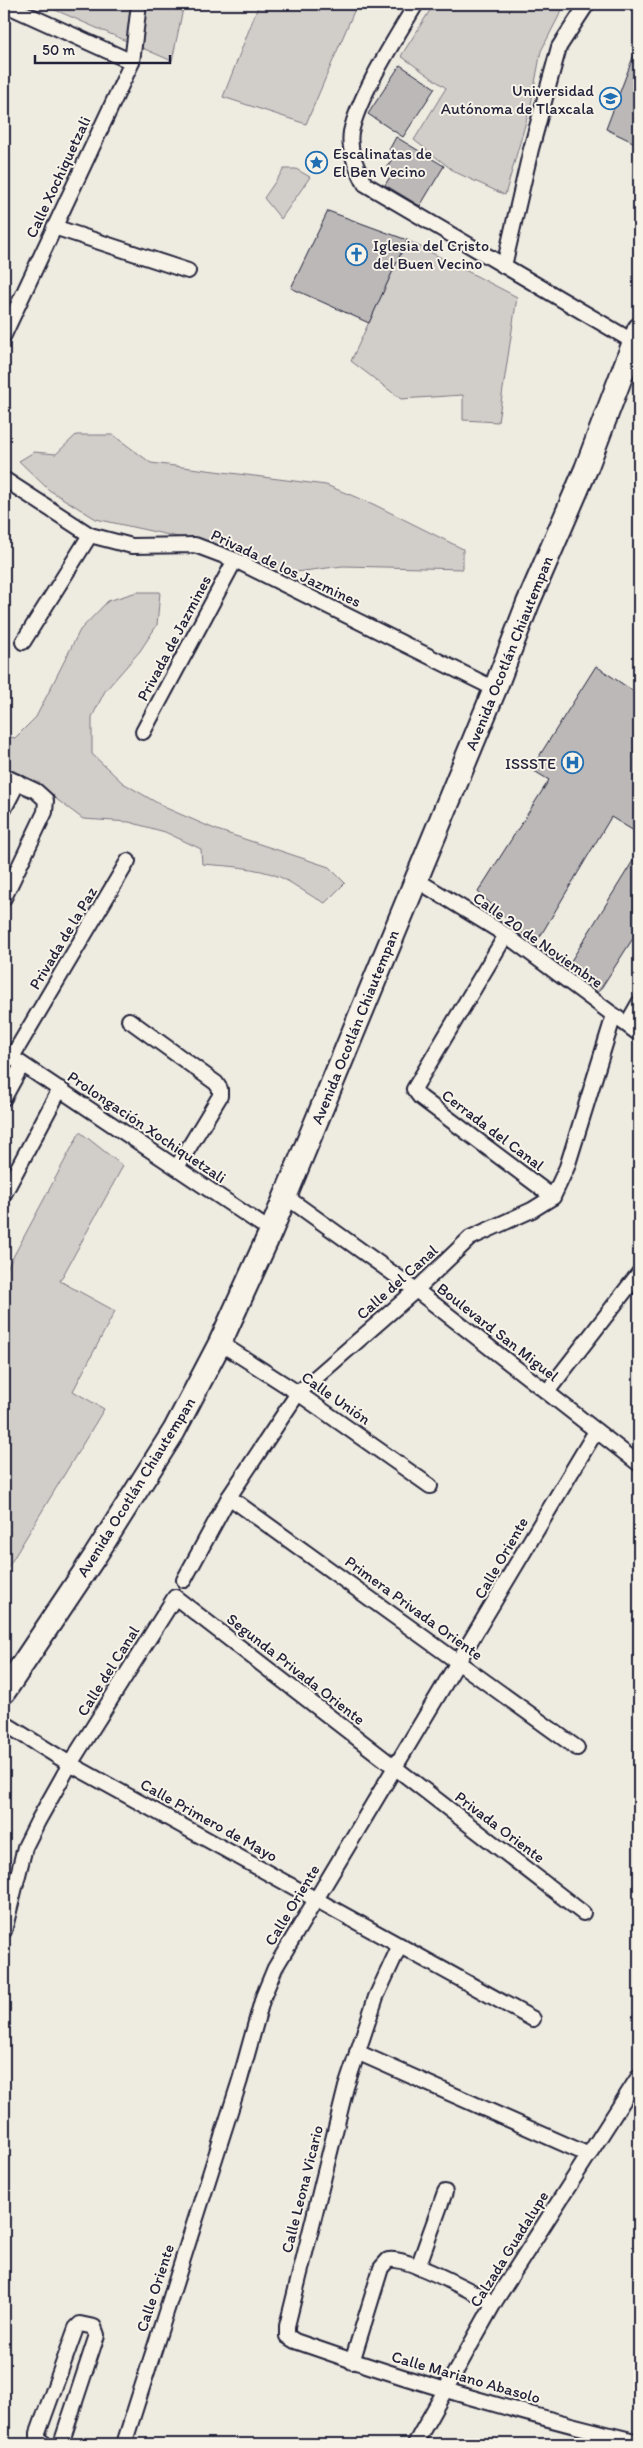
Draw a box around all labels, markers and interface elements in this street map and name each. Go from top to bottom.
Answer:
scale bar [35,32,170,64]
text: 50 m [42,41,75,59]
place label: Universidad Autónoma de Tlaxcala [441,81,595,118]
school or university icon: Universidad Autónoma de Tlaxcala [598,87,622,111]
street label: Calle Xochiquetzali [21,113,95,241]
place label: Escalinatas de El Ben Vecino [333,144,432,181]
place icon: Escalinatas de El Ben Vecino [305,150,329,174]
place label: Iglesia del Cristo del Buen Vecino [373,236,489,273]
church icon: Iglesia del Cristo del Buen Vecino [345,242,369,266]
street label: Privada de los Jazmines [208,525,364,611]
street label: Avenida Ocotlán Chiautempan [461,553,557,753]
street label: Privada de Jazmines [133,572,215,704]
hospital icon: ISSSTE [560,751,584,775]
place label: ISSSTE [505,754,556,773]
street label: Privada de la Paz [25,883,101,993]
street label: Calle 20 de Noviembre [469,888,607,992]
street label: Avenida Ocotlán Chiautempan [307,927,403,1127]
street label: Prolongación Xochiquetzali [64,1067,230,1187]
street label: Cerrada del Canal [438,1085,548,1175]
street label: Calle del Canal [352,1240,442,1324]
street label: Boulevard San Miguel [433,1279,563,1386]
street label: Calle Unión [298,1367,374,1429]
street label: Avenida Ocotlán Chiautempan [73,1394,199,1580]
street label: Calle Oriente [470,1514,532,1602]
street label: Primera Privada Oriente [341,1552,487,1665]
street label: Segunda Privada Oriente [223,1609,369,1729]
street label: Calle del Canal [73,1622,144,1720]
street label: Calle Primero de Mayo [137,1774,281,1866]
street label: Privada Oriente [451,1787,549,1867]
street label: Calle Oriente [260,1861,324,1949]
street label: Calle Leona Vicario [277,2123,327,2255]
street label: Calzada Guadalupe [466,2187,552,2311]
street label: Calle Oriente [132,2242,178,2334]
street label: Calle Mariano Abasolo [389,2347,543,2407]

